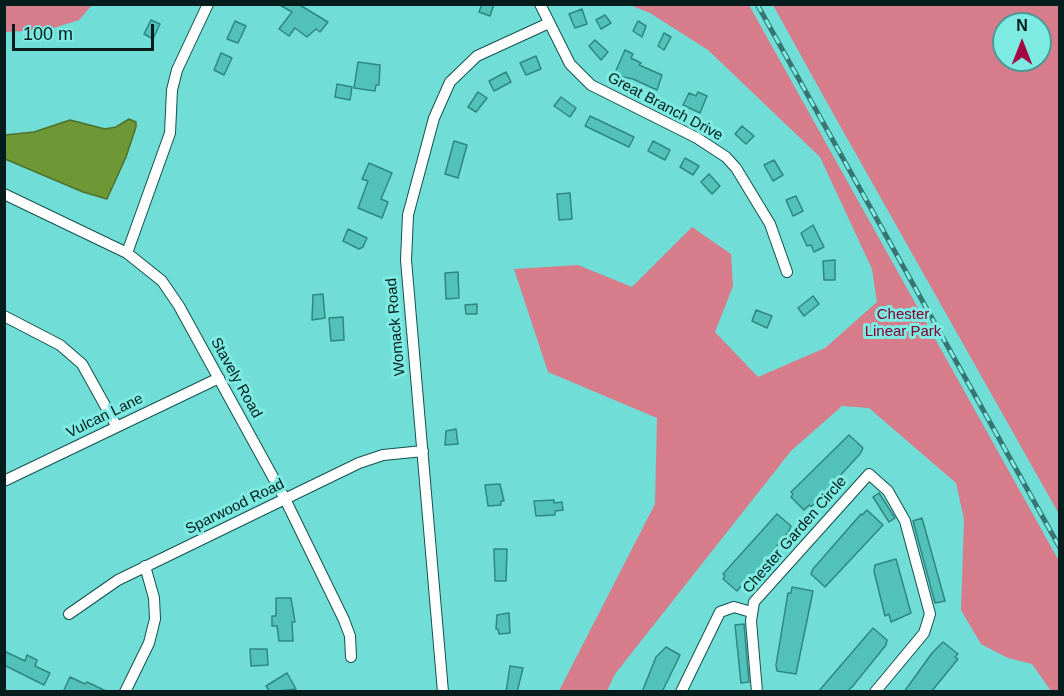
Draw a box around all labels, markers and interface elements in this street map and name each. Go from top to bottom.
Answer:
scale bar [15,12,158,50]
north arrow [992,12,1052,72]
text: N [1016,17,1028,34]
text: 100 m [23,24,73,44]
street label: Great Branch Drive [604,69,726,145]
street label: Womack Road [383,277,409,377]
park label: Chester Linear Park [865,306,941,341]
street label: Stavely Road [207,335,265,421]
street label: Vulcan Lane [64,390,146,442]
street label: Chester Garden Circle [739,473,851,597]
street label: Sparwood Road [183,475,287,539]

